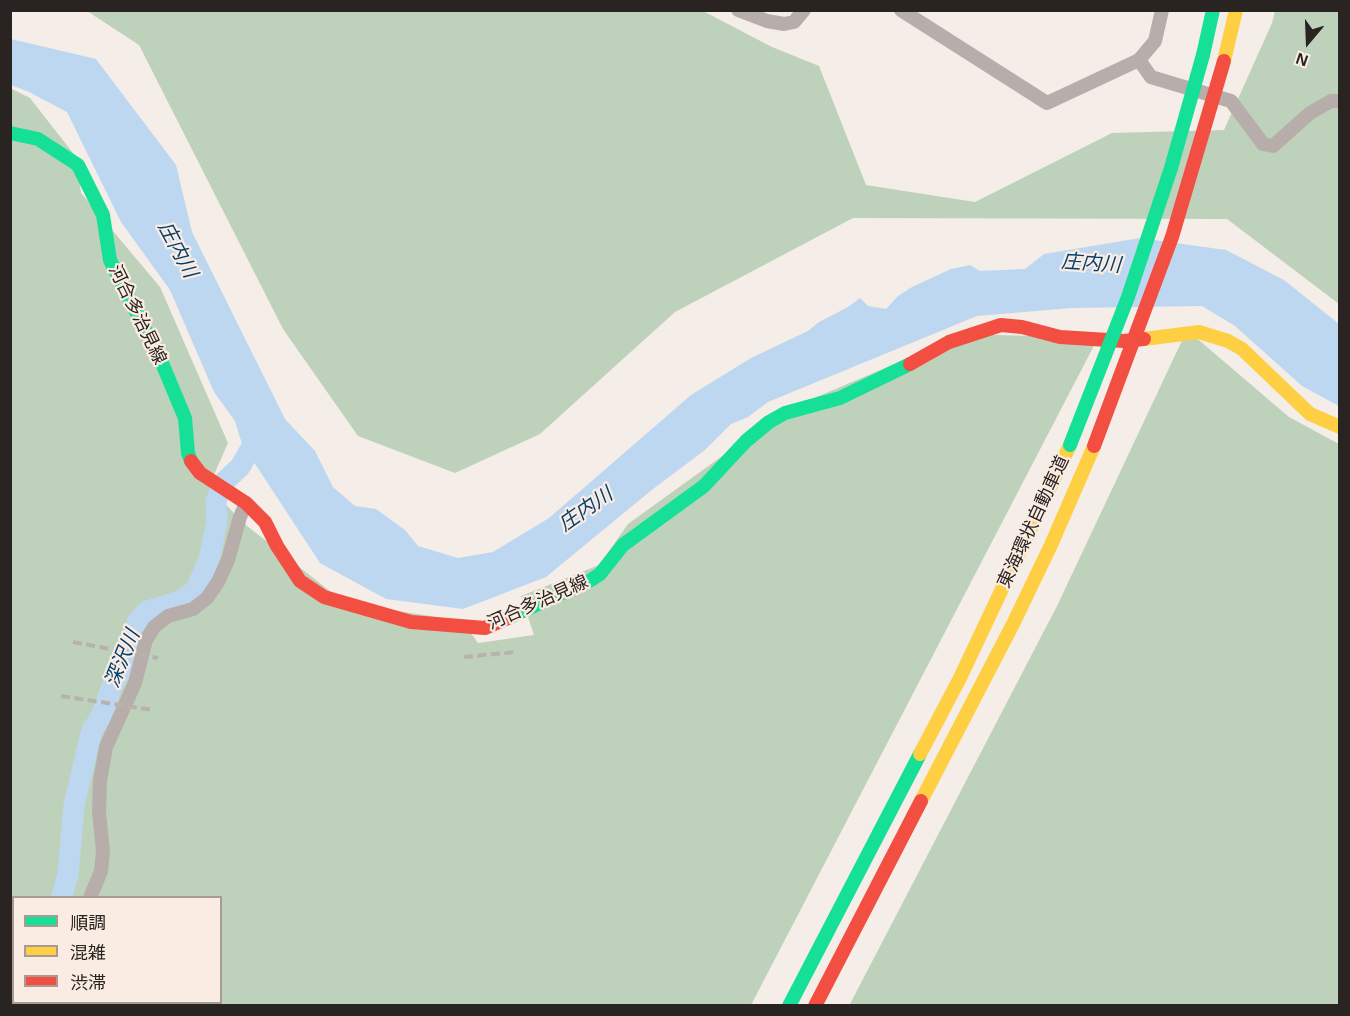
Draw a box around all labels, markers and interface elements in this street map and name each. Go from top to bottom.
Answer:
north arrow [1278,12,1338,72]
text: N [1294,50,1310,69]
water label: 庄内川 [152,218,202,282]
water label: 庄内川 [1060,250,1122,278]
street label: 河合多治見線 [104,262,170,368]
street label: 東海環状自動車道 [994,452,1074,592]
water label: 庄内川 [555,483,617,537]
street label: 河合多治見線 [484,571,592,635]
water label: 深沢川 [101,627,145,691]
legend [12,896,222,1004]
text: 順調 [70,913,106,933]
text: 混雑 [70,943,106,963]
text: 渋滞 [70,973,106,993]

